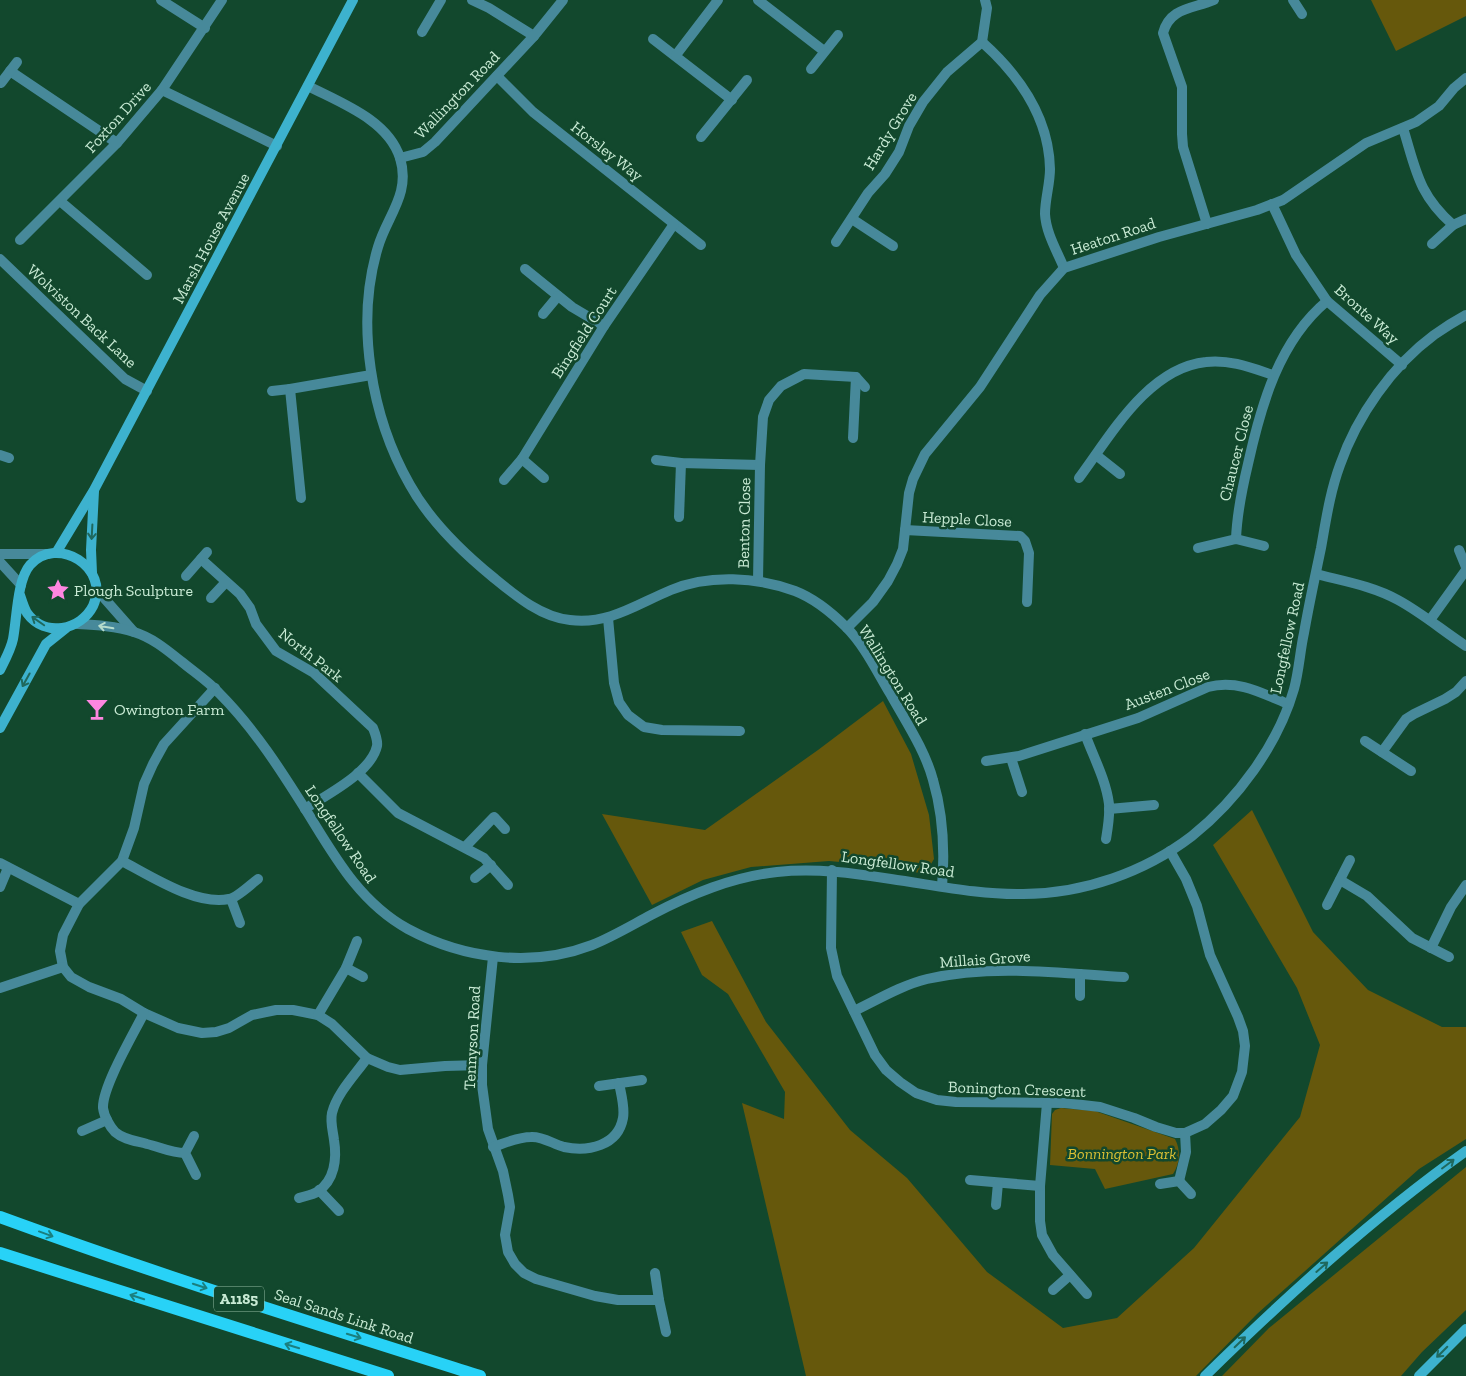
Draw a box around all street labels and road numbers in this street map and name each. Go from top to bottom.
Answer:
street label: Wallington Road [410,47,504,143]
street label: Foxton Drive [81,77,155,157]
street label: Hardy Grove [859,89,921,173]
street label: Horsley Way [567,117,647,185]
street label: Marsh House Avenue [169,169,253,307]
street label: Heaton Road [1068,213,1158,259]
street label: Wolviston Back Lane [23,260,141,372]
street label: Bronte Way [1331,280,1404,348]
street label: Bingfield Court [547,283,621,381]
street label: Chaucer Close [1215,403,1257,503]
street label: Benton Close [734,478,754,568]
street label: Hepple Close [922,507,1012,531]
street label: Longfellow Road [1266,580,1308,696]
street label: Wallington Road [855,622,931,729]
street label: North Park [275,624,348,686]
street label: Austen Close [1122,664,1212,714]
street label: Longfellow Road [301,781,381,887]
street label: Longfellow Road [840,847,956,881]
street label: Millais Grove [939,946,1031,972]
street label: Tennyson Road [460,985,484,1091]
street label: Bonington Crescent [948,1077,1086,1101]
street label: Seal Sands Link Road [272,1285,416,1348]
road number: A1185 [214,1286,264,1312]

